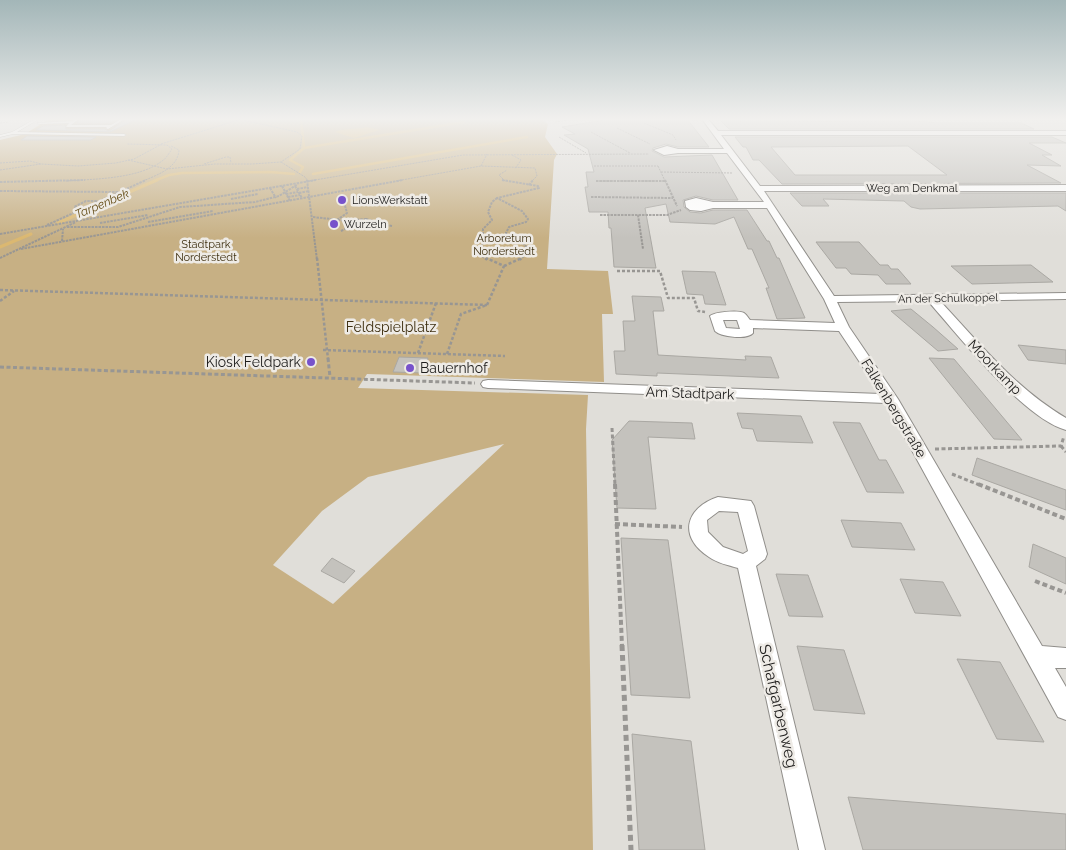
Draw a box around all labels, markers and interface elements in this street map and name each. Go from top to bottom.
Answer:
street label: Weg am Denkmal [866,182,958,195]
water label: Tarpenbek [73,186,132,222]
marker: LionsWerkstatt [336,194,348,206]
place label: LionsWerkstatt [352,194,428,207]
marker: Wurzeln [328,218,340,230]
place label: Wurzeln [344,218,387,231]
park label: Arboretum Norderstedt [473,232,535,258]
park label: Stadtpark Norderstedt [175,238,237,264]
street label: An der Schulkoppel [898,291,998,306]
park label: Feldspielplatz [346,319,436,335]
street label: Moorkamp [965,336,1025,398]
place label: Kiosk Feldpark [206,354,302,370]
marker: Kiosk Feldpark [305,356,317,368]
street label: Falkenbergstraße [858,356,930,460]
place label: Bauernhof [420,360,489,376]
marker: Bauernhof [404,362,416,374]
street label: Am Stadtpark [645,383,735,403]
street label: Schafgarbenweg [755,642,802,770]

